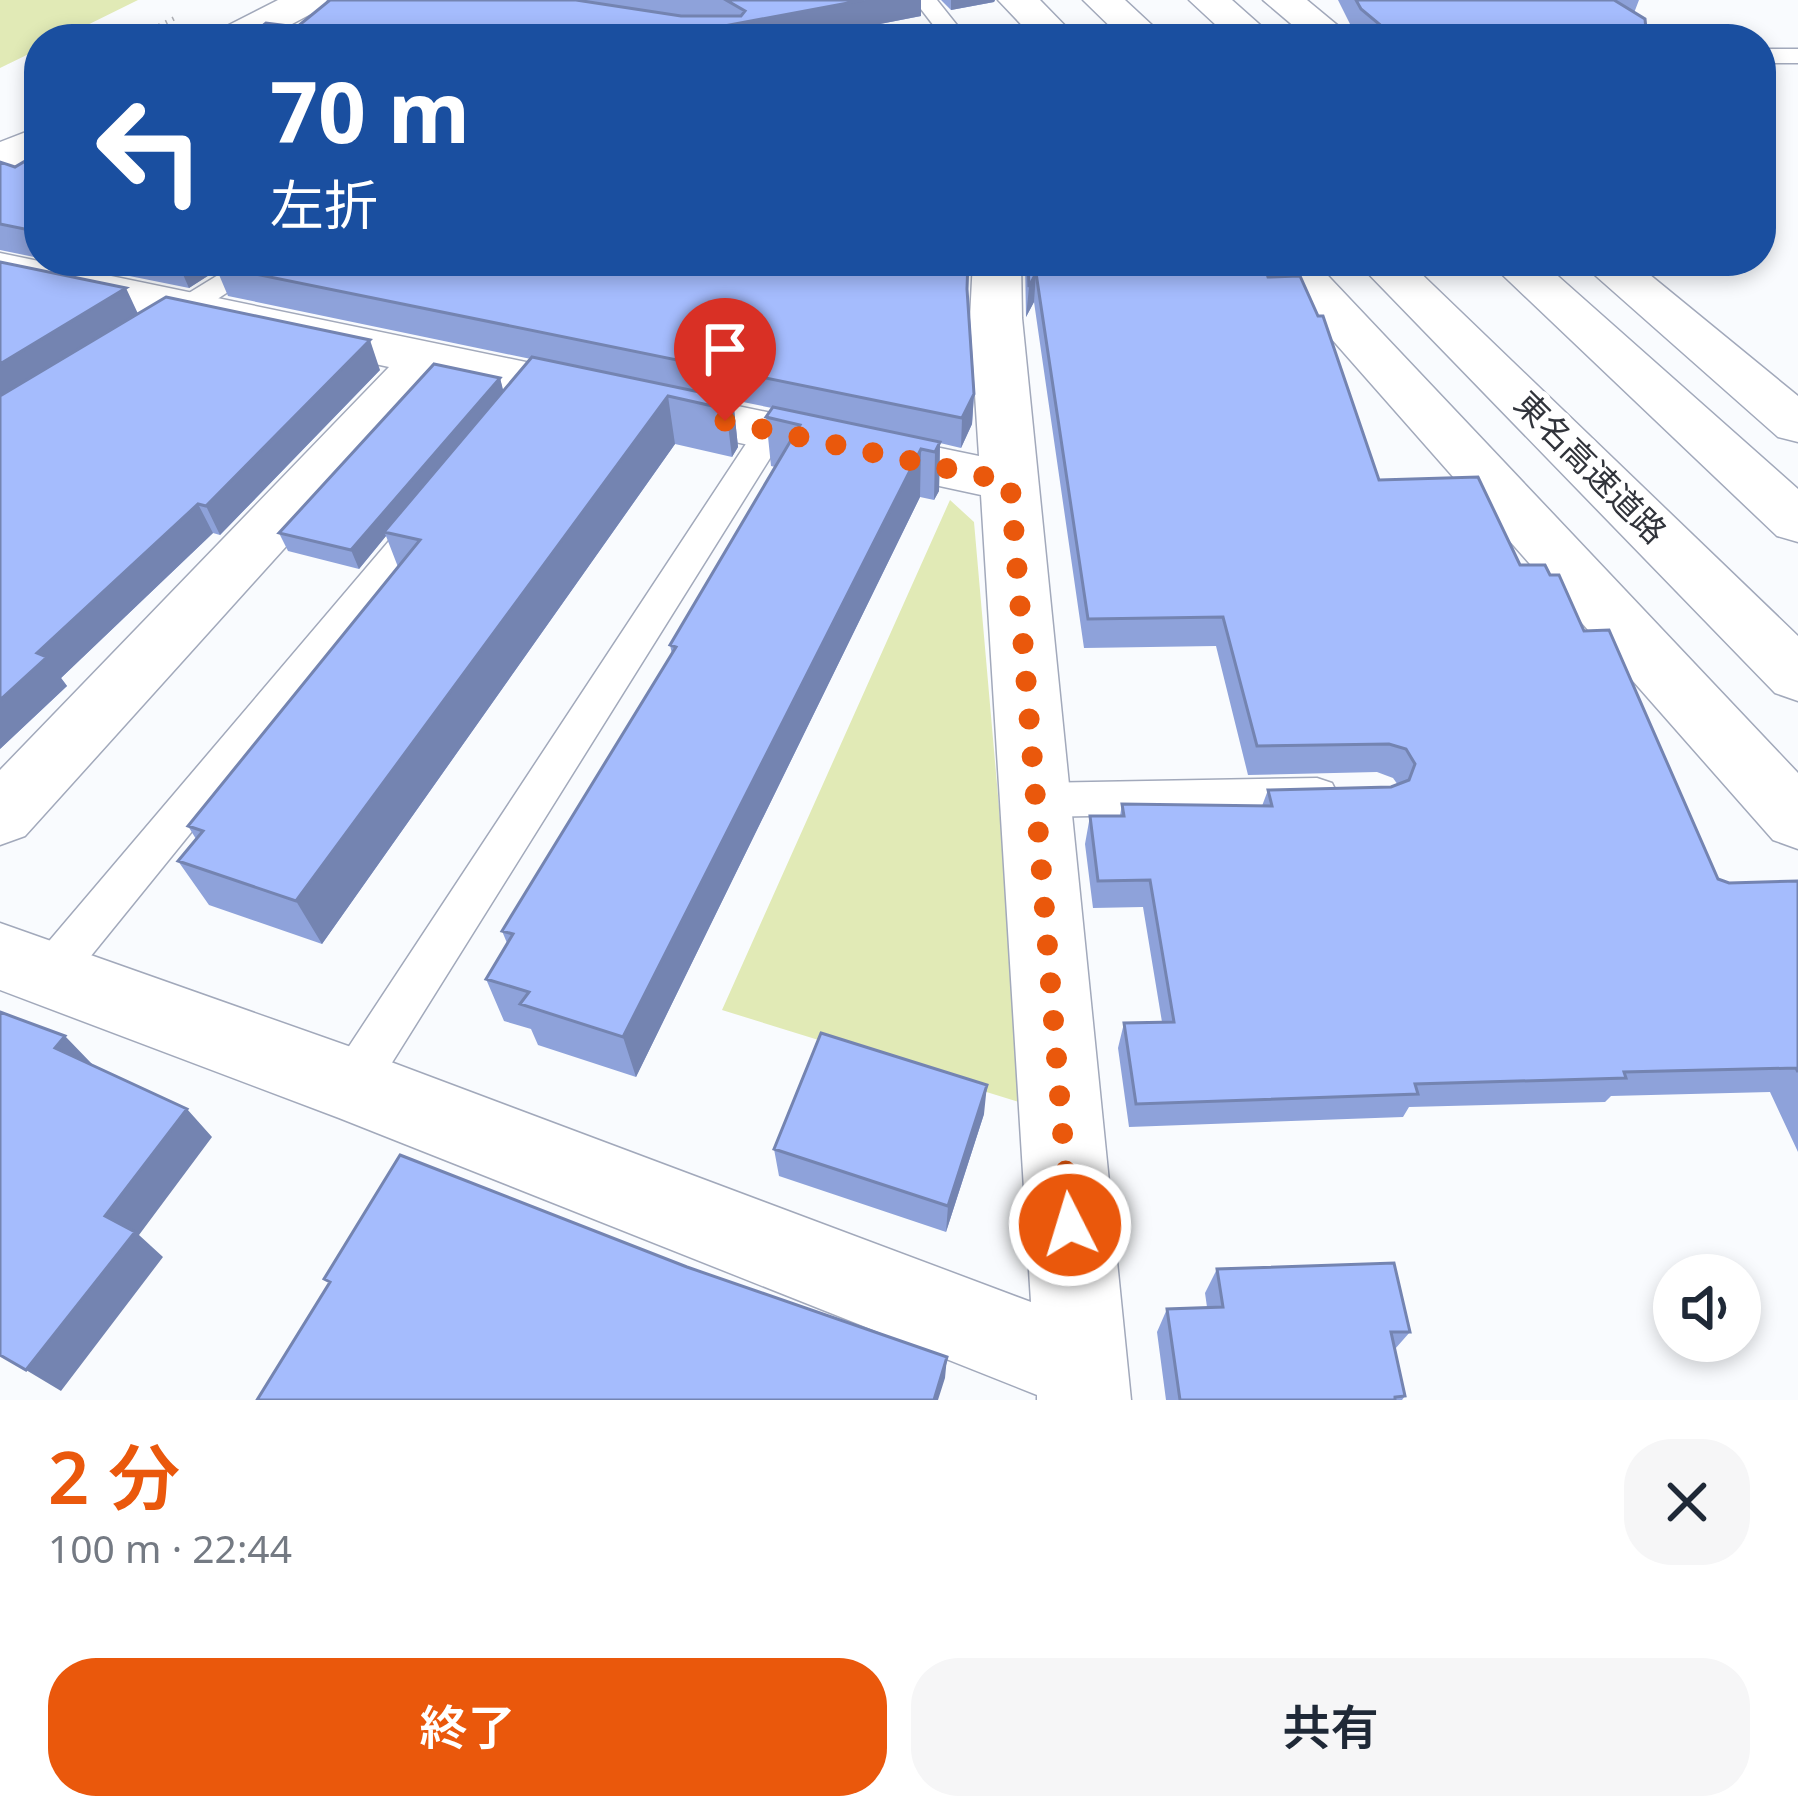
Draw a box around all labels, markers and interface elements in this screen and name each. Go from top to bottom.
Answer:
text: 70 m [270,53,470,168]
icon: left [72,72,228,228]
text: 左折 [270,167,378,241]
pin [674,298,776,421]
icon: arrive [692,316,758,382]
street label: 東名高速道路 [1505,381,1677,553]
position arrow [1007,1162,1133,1288]
map controls [1653,1254,1761,1362]
button: sound [1653,1254,1761,1362]
text: 2 分 [48,1427,180,1525]
button: close [1624,1439,1750,1565]
text: 100 m · 22:44 [48,1521,292,1574]
button: 終了 [48,1658,887,1796]
button: 共有 [911,1658,1750,1796]

